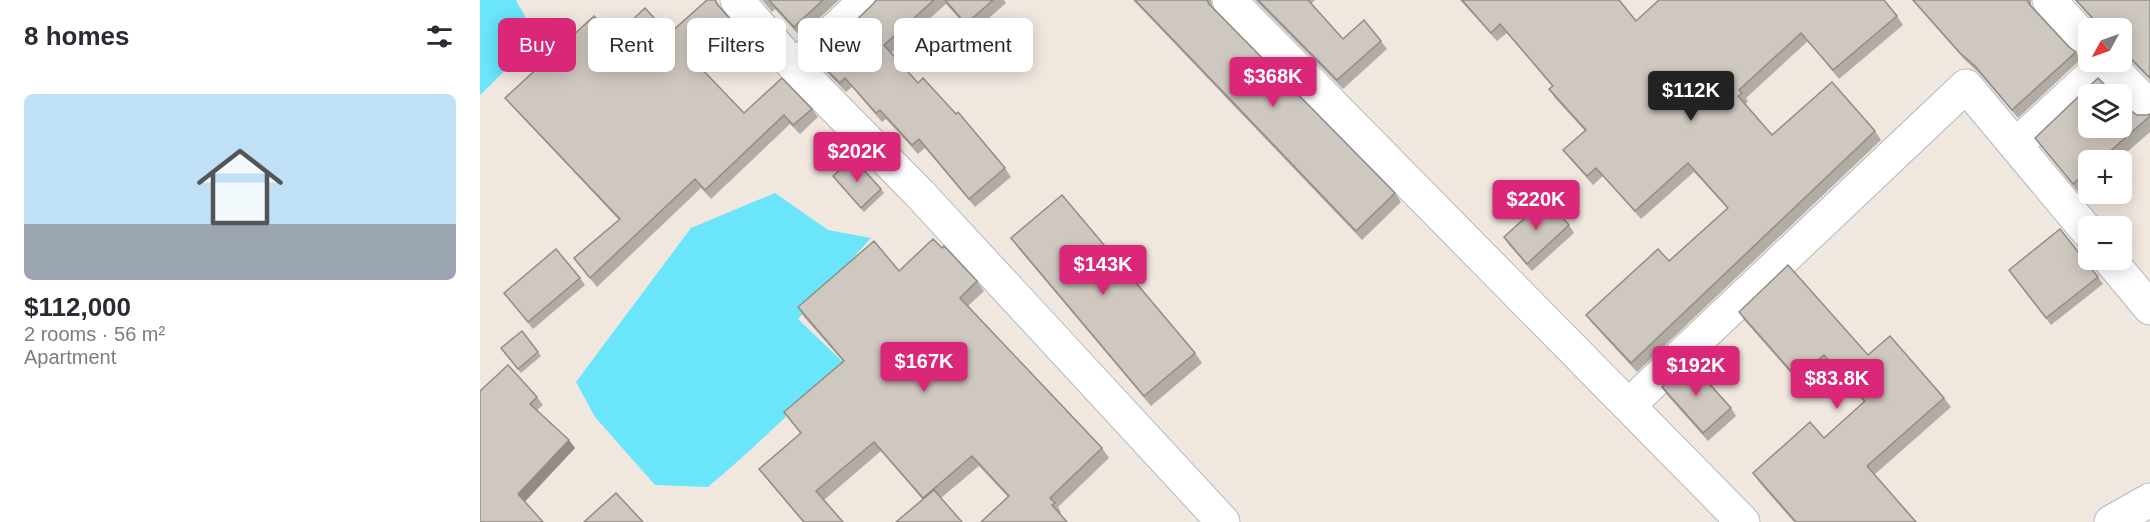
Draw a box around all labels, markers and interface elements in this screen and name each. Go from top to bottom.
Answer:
chip: Buy [498,18,576,72]
chip: Rent [588,18,675,72]
chip: Filters [687,18,786,72]
chip: New [798,18,882,72]
chip: Apartment [894,18,1033,72]
north arrow [2078,18,2132,72]
map controls [2078,18,2132,270]
icon: filters [423,20,456,53]
text: 8 homes [24,21,130,51]
pin: $368K [1231,57,1315,108]
text: $368K [1244,65,1302,87]
pin: $112K [1649,71,1733,122]
text: $112K [1662,79,1720,101]
button: layers [2078,84,2132,138]
pin: $202K [815,132,899,183]
icon: home [186,133,294,241]
text: $202K [828,140,886,162]
button: + [2078,150,2132,204]
pin: $220K [1494,180,1578,231]
text: $220K [1507,188,1565,210]
button: − [2078,216,2132,270]
pin: $143K [1061,245,1145,296]
text: $143K [1074,253,1132,275]
text: $112,000 [24,292,131,322]
text: 2 rooms · 56 m² [24,323,165,345]
pin: $167K [882,342,966,393]
text: Apartment [24,346,116,368]
pin: $192K [1654,346,1738,397]
text: $167K [895,350,953,372]
text: $192K [1667,354,1725,376]
pin: $83.8K [1788,359,1886,410]
text: $83.8K [1805,367,1869,389]

